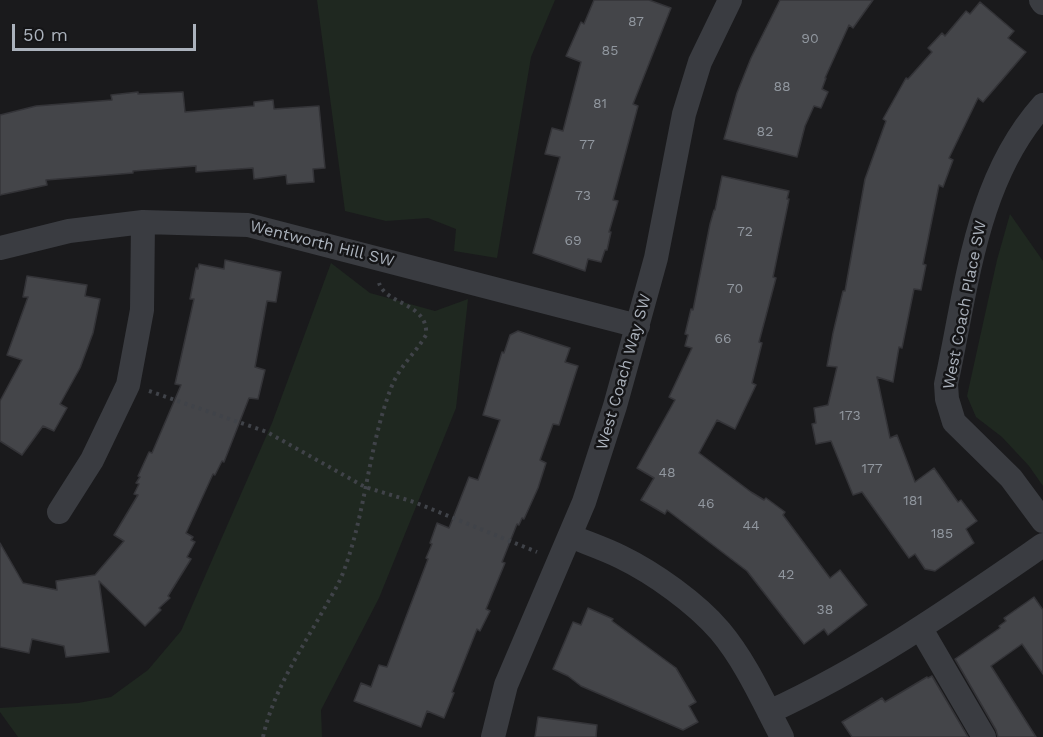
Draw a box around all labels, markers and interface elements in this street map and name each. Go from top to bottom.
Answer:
scale bar [15,12,200,50]
house number: 87 [628,14,644,30]
text: 50 m [23,24,68,45]
house number: 90 [801,31,819,47]
house number: 85 [602,43,618,59]
house number: 88 [773,79,791,95]
house number: 81 [593,96,607,112]
house number: 82 [757,124,773,140]
house number: 77 [579,137,595,153]
house number: 73 [575,188,591,204]
street label: Wentworth Hill SW [248,217,396,271]
street label: West Coach Place SW [939,219,991,391]
house number: 72 [737,224,753,240]
house number: 69 [564,233,582,249]
house number: 70 [727,281,743,297]
street label: West Coach Way SW [593,292,655,452]
house number: 66 [714,331,732,347]
house number: 173 [839,408,861,424]
house number: 177 [861,461,883,477]
house number: 48 [658,465,676,481]
house number: 181 [903,493,923,509]
house number: 46 [697,496,715,512]
house number: 44 [742,518,760,534]
house number: 185 [931,526,953,542]
house number: 42 [778,567,794,583]
house number: 38 [817,602,833,618]

